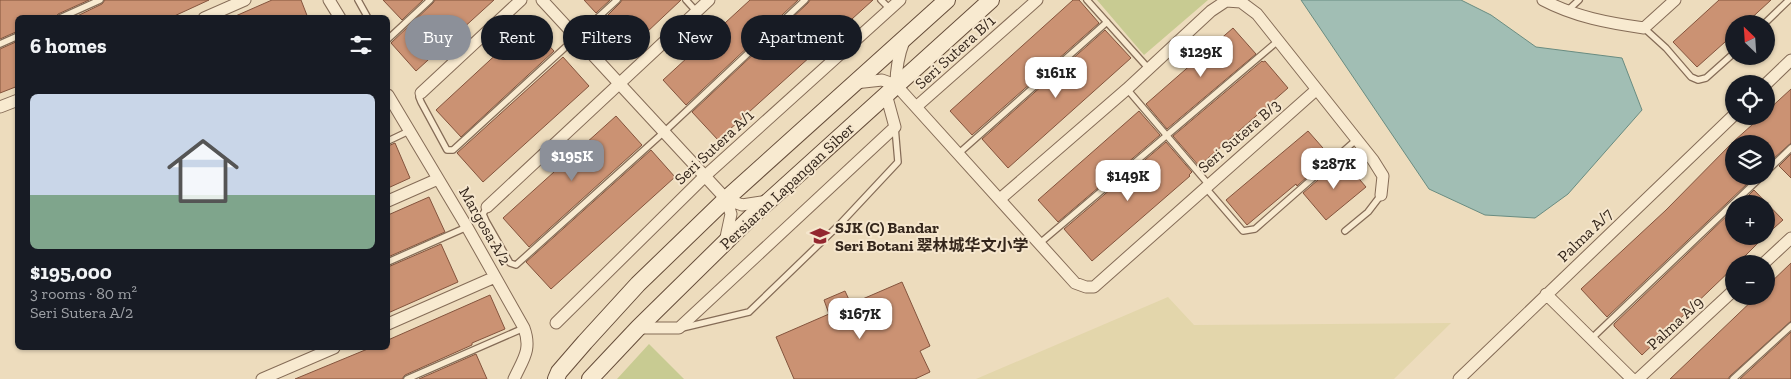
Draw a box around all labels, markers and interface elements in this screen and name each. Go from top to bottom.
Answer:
street label: Seri Sutera B/1 [911,11,999,93]
chip: Buy [405,15,471,60]
chip: Rent [481,15,553,60]
chip: Filters [563,15,650,60]
chip: New [660,15,731,60]
chip: Apartment [741,15,862,60]
north arrow [1725,15,1775,65]
map controls [1725,15,1775,305]
icon: filters [347,31,375,59]
text: 6 homes [30,33,107,58]
pin: $129K [1166,36,1236,78]
text: $129K [1180,42,1222,61]
pin: $161K [1021,56,1091,99]
text: $161K [1036,63,1076,82]
button: locate [1725,75,1775,125]
street label: Seri Sutera B/3 [1194,95,1284,177]
street label: Seri Sutera A/1 [670,105,758,189]
street label: Persiaran Lapangan Siber [716,119,858,253]
icon: home [158,126,248,216]
button: layers [1725,135,1775,185]
pin: $195K [537,140,607,182]
text: $195K [551,146,593,165]
pin: $287K [1299,148,1369,190]
text: $287K [1312,154,1356,173]
pin: $149K [1093,160,1163,202]
text: $149K [1107,166,1149,185]
street label: Margosa A/2 [455,184,515,268]
button: + [1725,195,1775,245]
street label: Palma A/7 [1554,204,1617,266]
place label: SJK (C) Bandar Seri Botani 翠林城华文小学 [835,218,1029,255]
school or university icon: SJK (C) Bandar Seri Botani 翠林城华文小学 [809,225,831,247]
button: − [1725,255,1775,305]
text: $195,000 [30,259,112,284]
text: 3 rooms · 80 m² [30,284,137,303]
street label: Palma A/9 [1643,292,1707,354]
pin: $167K [825,298,895,340]
text: Seri Sutera A/2 [30,303,133,322]
text: $167K [839,304,881,323]

